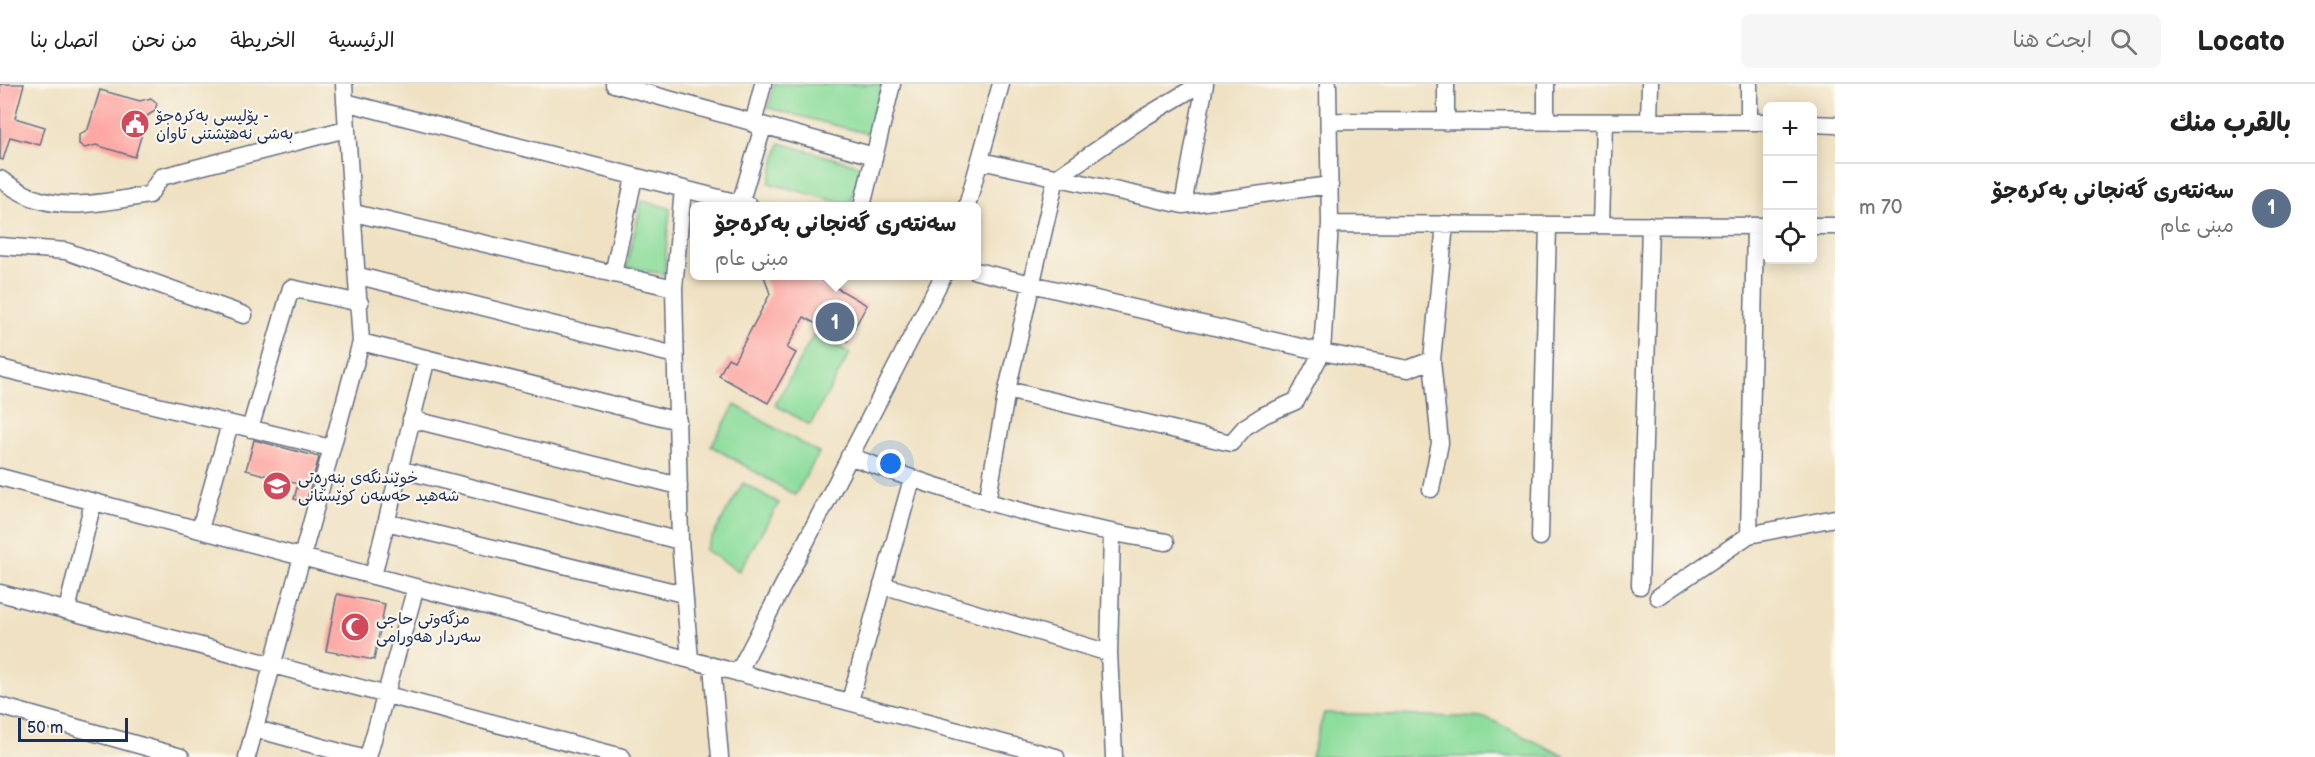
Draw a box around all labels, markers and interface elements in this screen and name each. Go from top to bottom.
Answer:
search box [1741,14,2161,68]
icon: search [2107,25,2140,58]
text: Locato [2197,25,2285,58]
text: ابحث هنا [2013,27,2092,54]
text: اتصل بنا [30,28,98,53]
text: من نحن [131,28,197,53]
text: الخريطة [230,28,296,53]
text: الرئيسية [329,28,395,53]
map controls [1763,102,1817,264]
button: + [1763,102,1817,156]
place label: پۆلیسی بەکرەجۆ - بەشی نەهێشتنی تاوان [154,107,293,144]
public building icon: پۆلیسی بەکرەجۆ - بەشی نەهێشتنی تاوان [119,108,151,140]
text: بالقرب منك [2170,108,2291,139]
button: − [1763,156,1817,210]
text: سەنتەری گەنجانی بەکرەجۆ [1992,178,2234,205]
text: 70 m [1859,196,1903,220]
text: 1 [2267,196,2276,220]
popup [690,202,981,280]
button: locate [1763,210,1817,264]
text: سەنتەری گەنجانی بەکرەجۆ [715,211,956,238]
text: مبنى عام [2160,214,2234,238]
text: مبنى عام [715,247,789,271]
pin: 1 [816,300,854,344]
your location [876,449,905,478]
place label: خوێندنگەی بنەڕەتی شەهید حەسەن کوێستانی [298,468,459,506]
school or university icon: خوێندنگەی بنەڕەتی شەهید حەسەن کوێستانی [261,470,293,502]
place label: مزگەوتی حاجی سەردار هەورامی [376,609,481,647]
mosque icon: مزگەوتی حاجی سەردار هەورامی [339,611,371,643]
scale bar [18,715,128,742]
text: 50 m [27,719,63,738]

